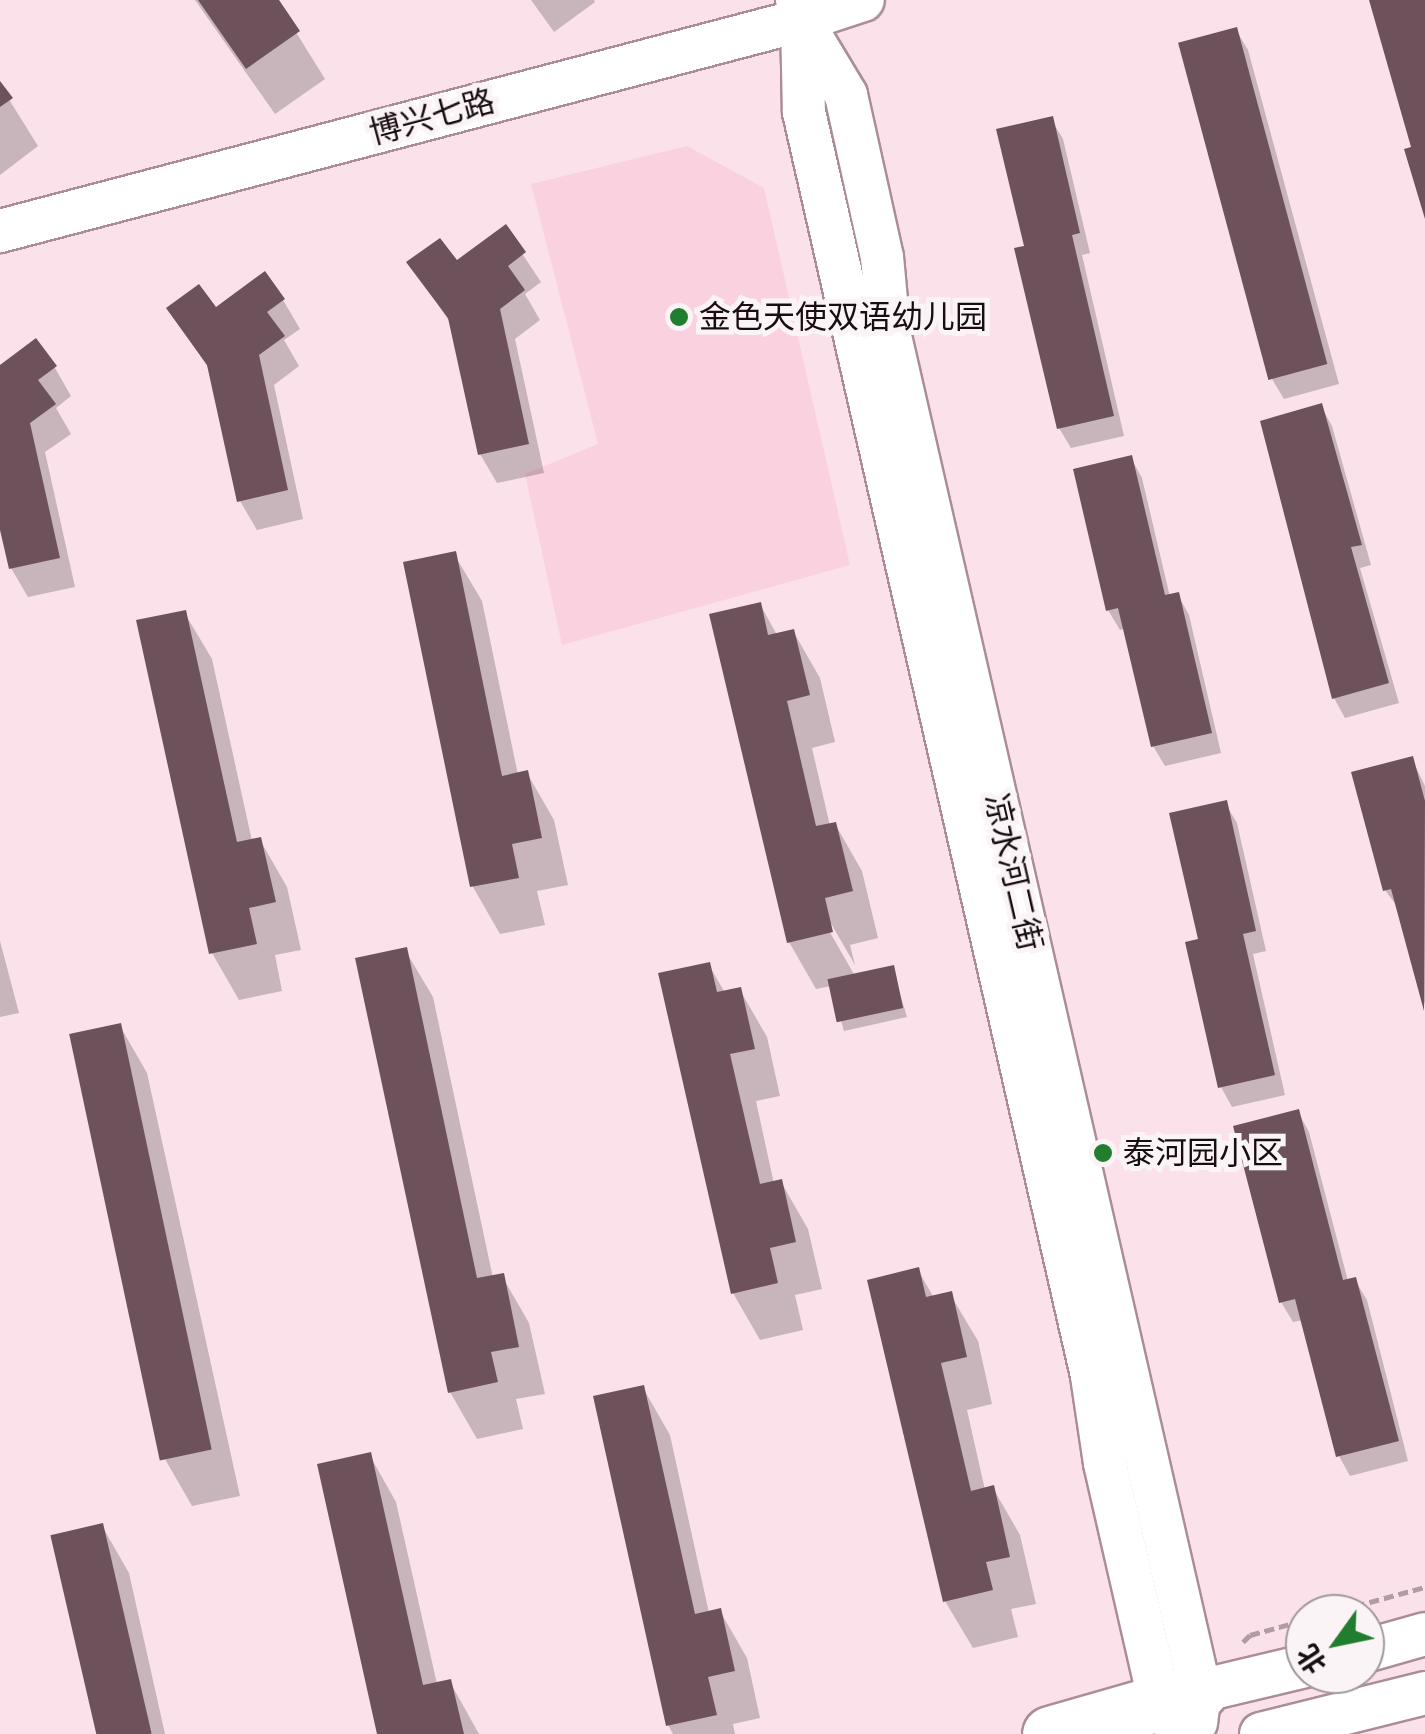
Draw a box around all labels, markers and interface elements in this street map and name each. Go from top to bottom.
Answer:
street label: 博兴七路 [365,82,499,152]
place label: 金色天使双语幼儿园 [699,298,987,336]
marker: 金色天使双语幼儿园 [668,306,690,328]
street label: 凉水河二街 [976,790,1050,954]
place label: 泰河园小区 [1123,1134,1283,1172]
marker: 泰河园小区 [1092,1142,1114,1164]
north arrow [1285,1594,1385,1694]
text: 北 [1290,1638,1333,1680]

